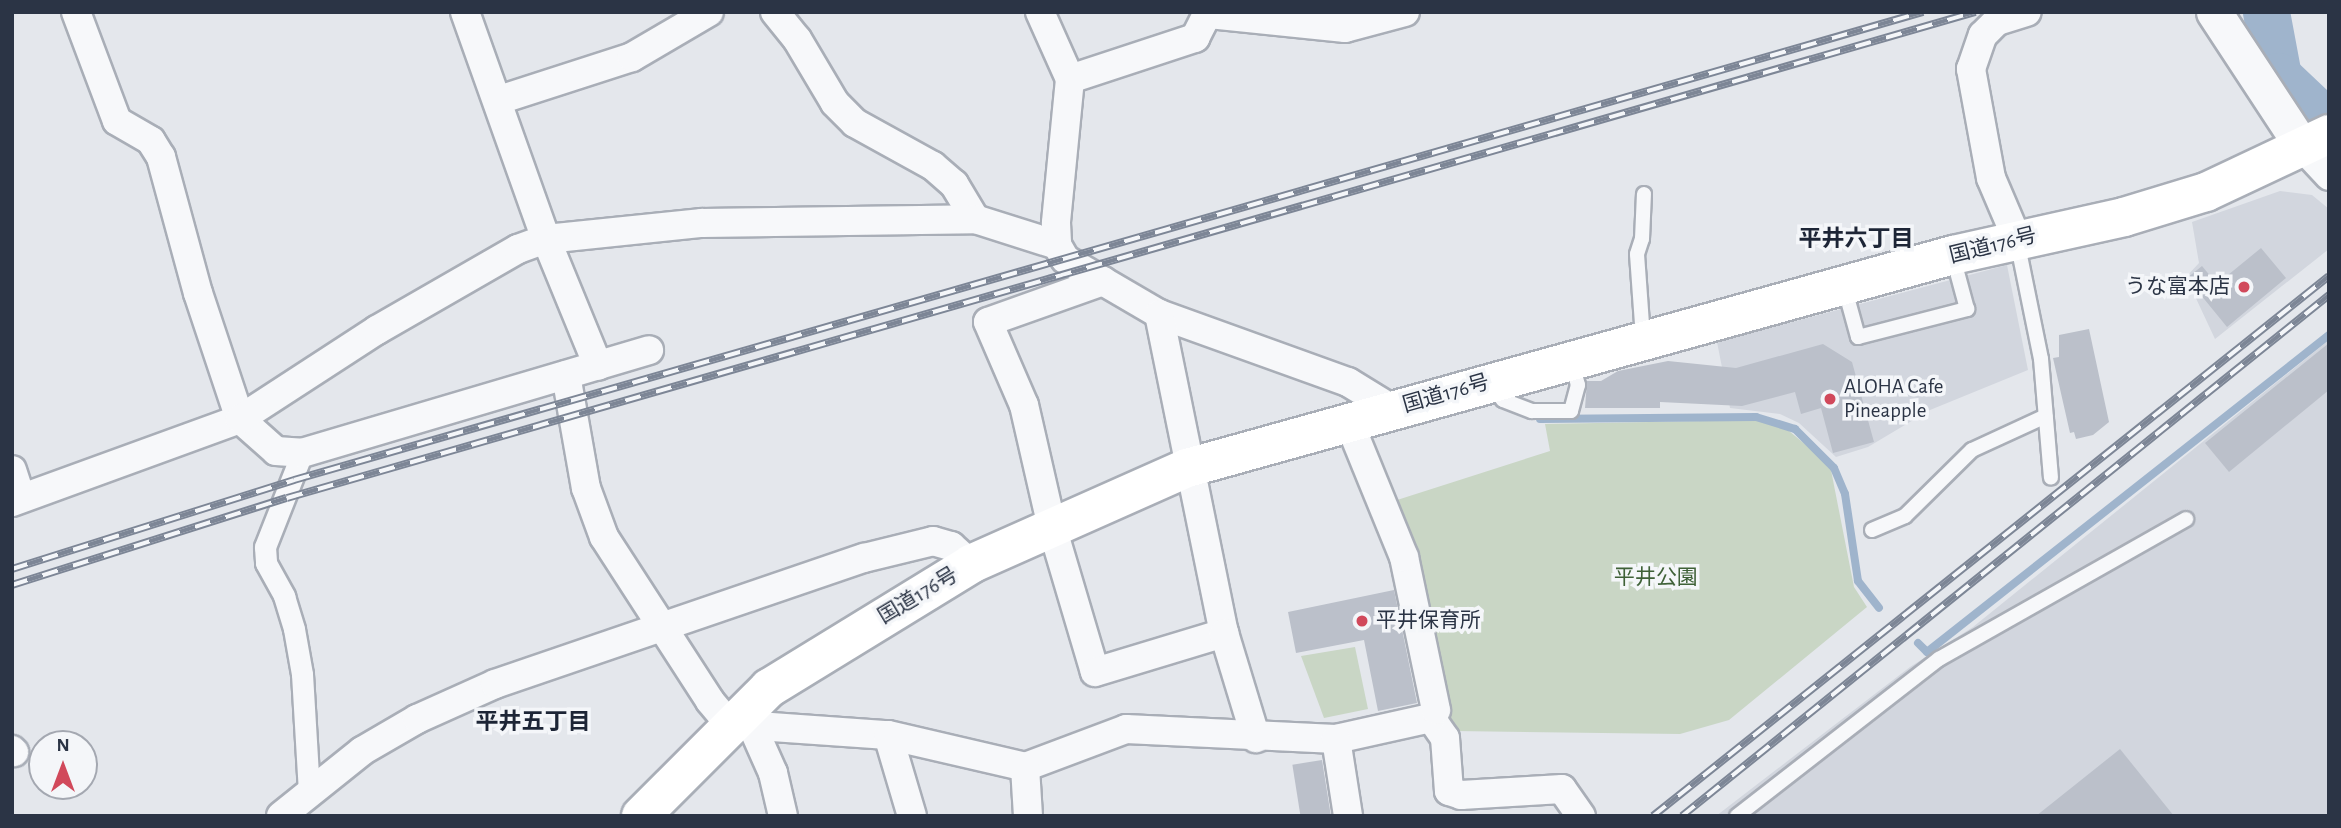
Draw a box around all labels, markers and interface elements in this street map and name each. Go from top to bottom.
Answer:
street label: 国道176号 [1947,223,2039,269]
district label: 平井六丁目 [1799,226,1913,254]
place label: うな富本店 [2125,274,2230,300]
marker: うな富本店 [2236,279,2252,295]
street label: 国道176号 [1400,370,1492,418]
place label: ALOHA Cafe Pineapple [1844,374,1944,424]
marker: ALOHA Cafe Pineapple [1822,391,1838,407]
street label: 国道176号 [873,562,963,630]
park label: 平井公園 [1614,565,1698,591]
place label: 平井保育所 [1376,608,1481,634]
marker: 平井保育所 [1354,613,1370,629]
district label: 平井五丁目 [476,709,590,737]
north arrow [28,730,98,800]
text: N [56,736,70,755]

